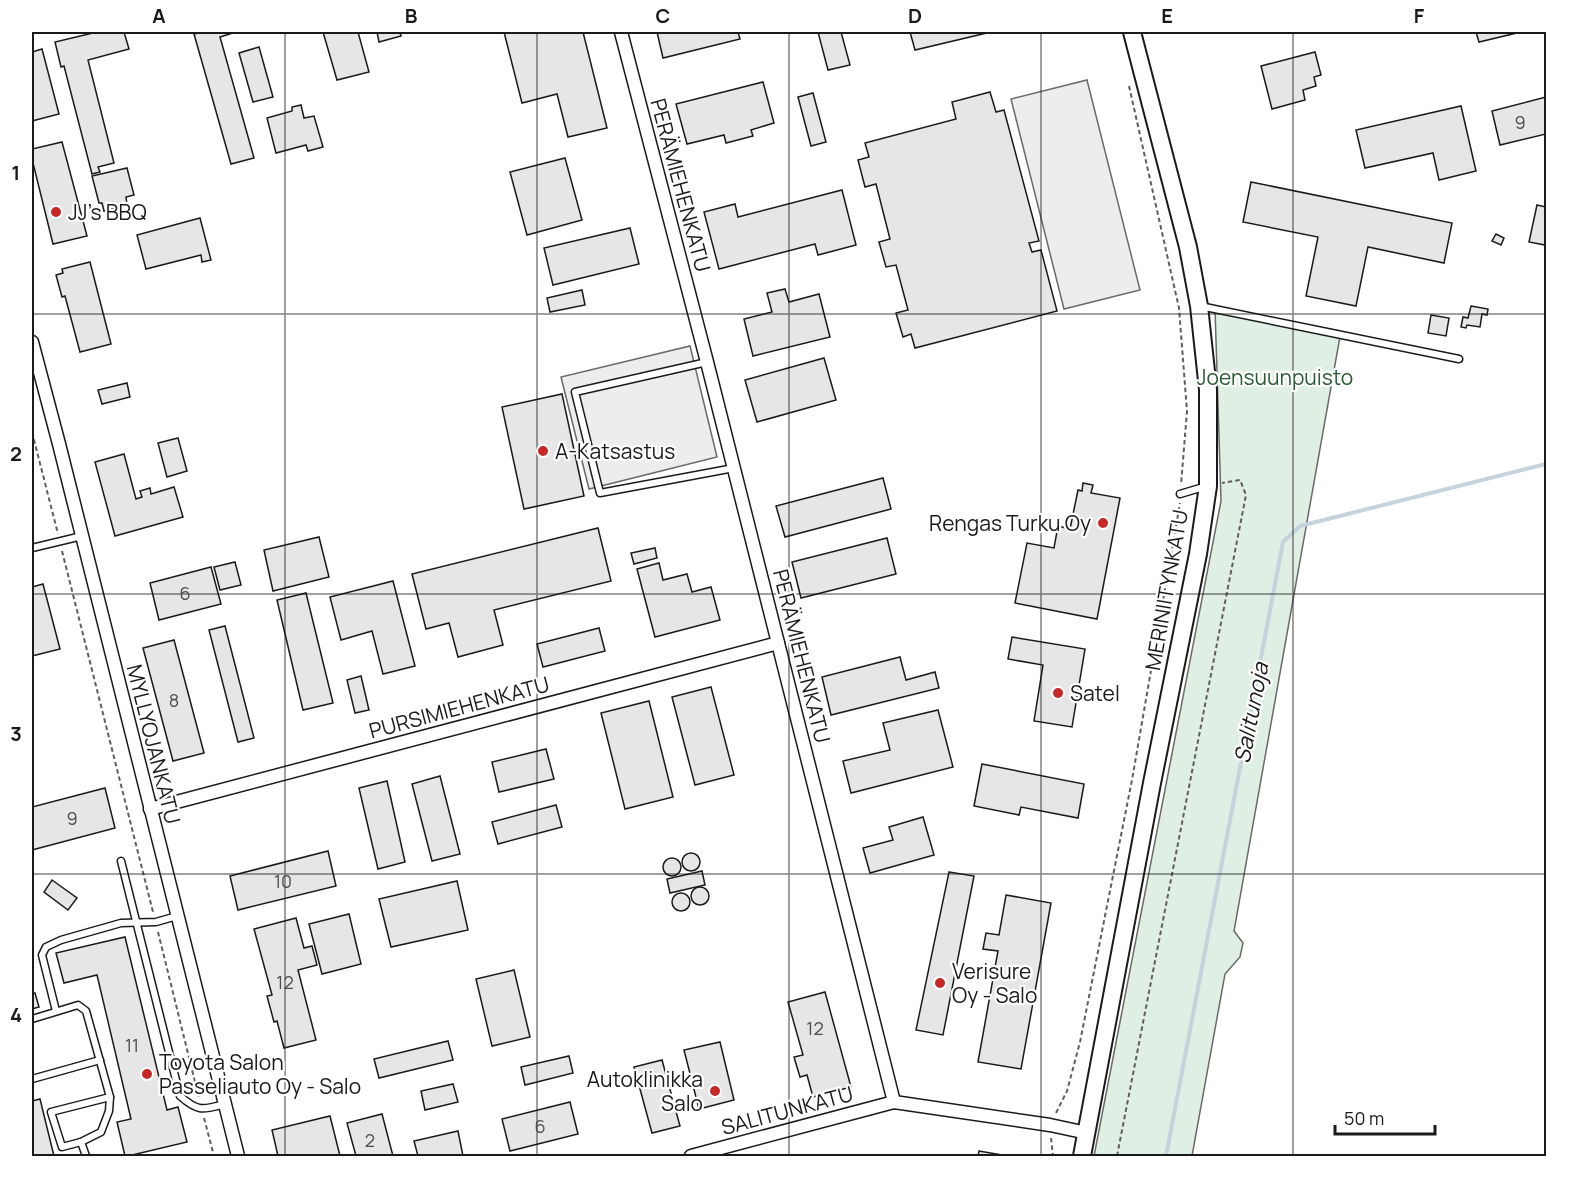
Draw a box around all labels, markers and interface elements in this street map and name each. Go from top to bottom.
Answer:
text: A [152,2,166,29]
text: B [405,2,418,29]
text: C [656,2,670,29]
text: D [908,2,922,29]
text: E [1161,2,1173,29]
text: F [1414,2,1425,29]
street label: PERÄMIEHENKATU [644,95,718,275]
house number: 9 [1514,110,1526,134]
text: 1 [12,159,20,186]
place label: JJ's BBQ [68,198,147,226]
marker: JJ's BBQ [49,205,63,219]
park label: Joensuunpuisto [1197,363,1353,391]
place label: A-Katsastus [555,437,675,465]
text: 2 [10,440,22,467]
marker: A-Katsastus [536,444,550,458]
street label: MERINIITYNKATU [1138,507,1194,673]
place label: Rengas Turku Oy [929,509,1091,537]
marker: Rengas Turku Oy [1096,516,1110,530]
street label: PERÄMIEHENKATU [767,566,837,746]
house number: 6 [179,581,191,605]
water label: Salitunoja [1227,658,1276,766]
street label: MYLLYOJANKATU [121,661,187,827]
street label: PURSIMIEHENKATU [366,669,552,745]
place label: Satel [1070,679,1120,707]
marker: Satel [1051,686,1065,700]
house number: 8 [169,688,179,712]
text: 3 [10,720,22,747]
house number: 9 [66,806,78,830]
house number: 10 [274,869,292,893]
place label: Verisure Oy - Salo [952,957,1037,1009]
house number: 12 [276,970,294,994]
marker: Verisure Oy - Salo [933,976,947,990]
text: 4 [10,1001,22,1028]
house number: 12 [806,1016,824,1040]
house number: 11 [125,1033,139,1057]
place label: Toyota Salon Passeliauto Oy - Salo [159,1048,361,1100]
place label: Autoklinikka Salo [587,1065,703,1117]
marker: Toyota Salon Passeliauto Oy - Salo [140,1067,154,1081]
street label: SALITUNKATU [718,1079,856,1141]
marker: Autoklinikka Salo [708,1084,722,1098]
scale bar [1335,1098,1436,1136]
text: 50 m [1344,1106,1384,1130]
house number: 6 [534,1114,546,1138]
house number: 2 [365,1128,375,1152]

